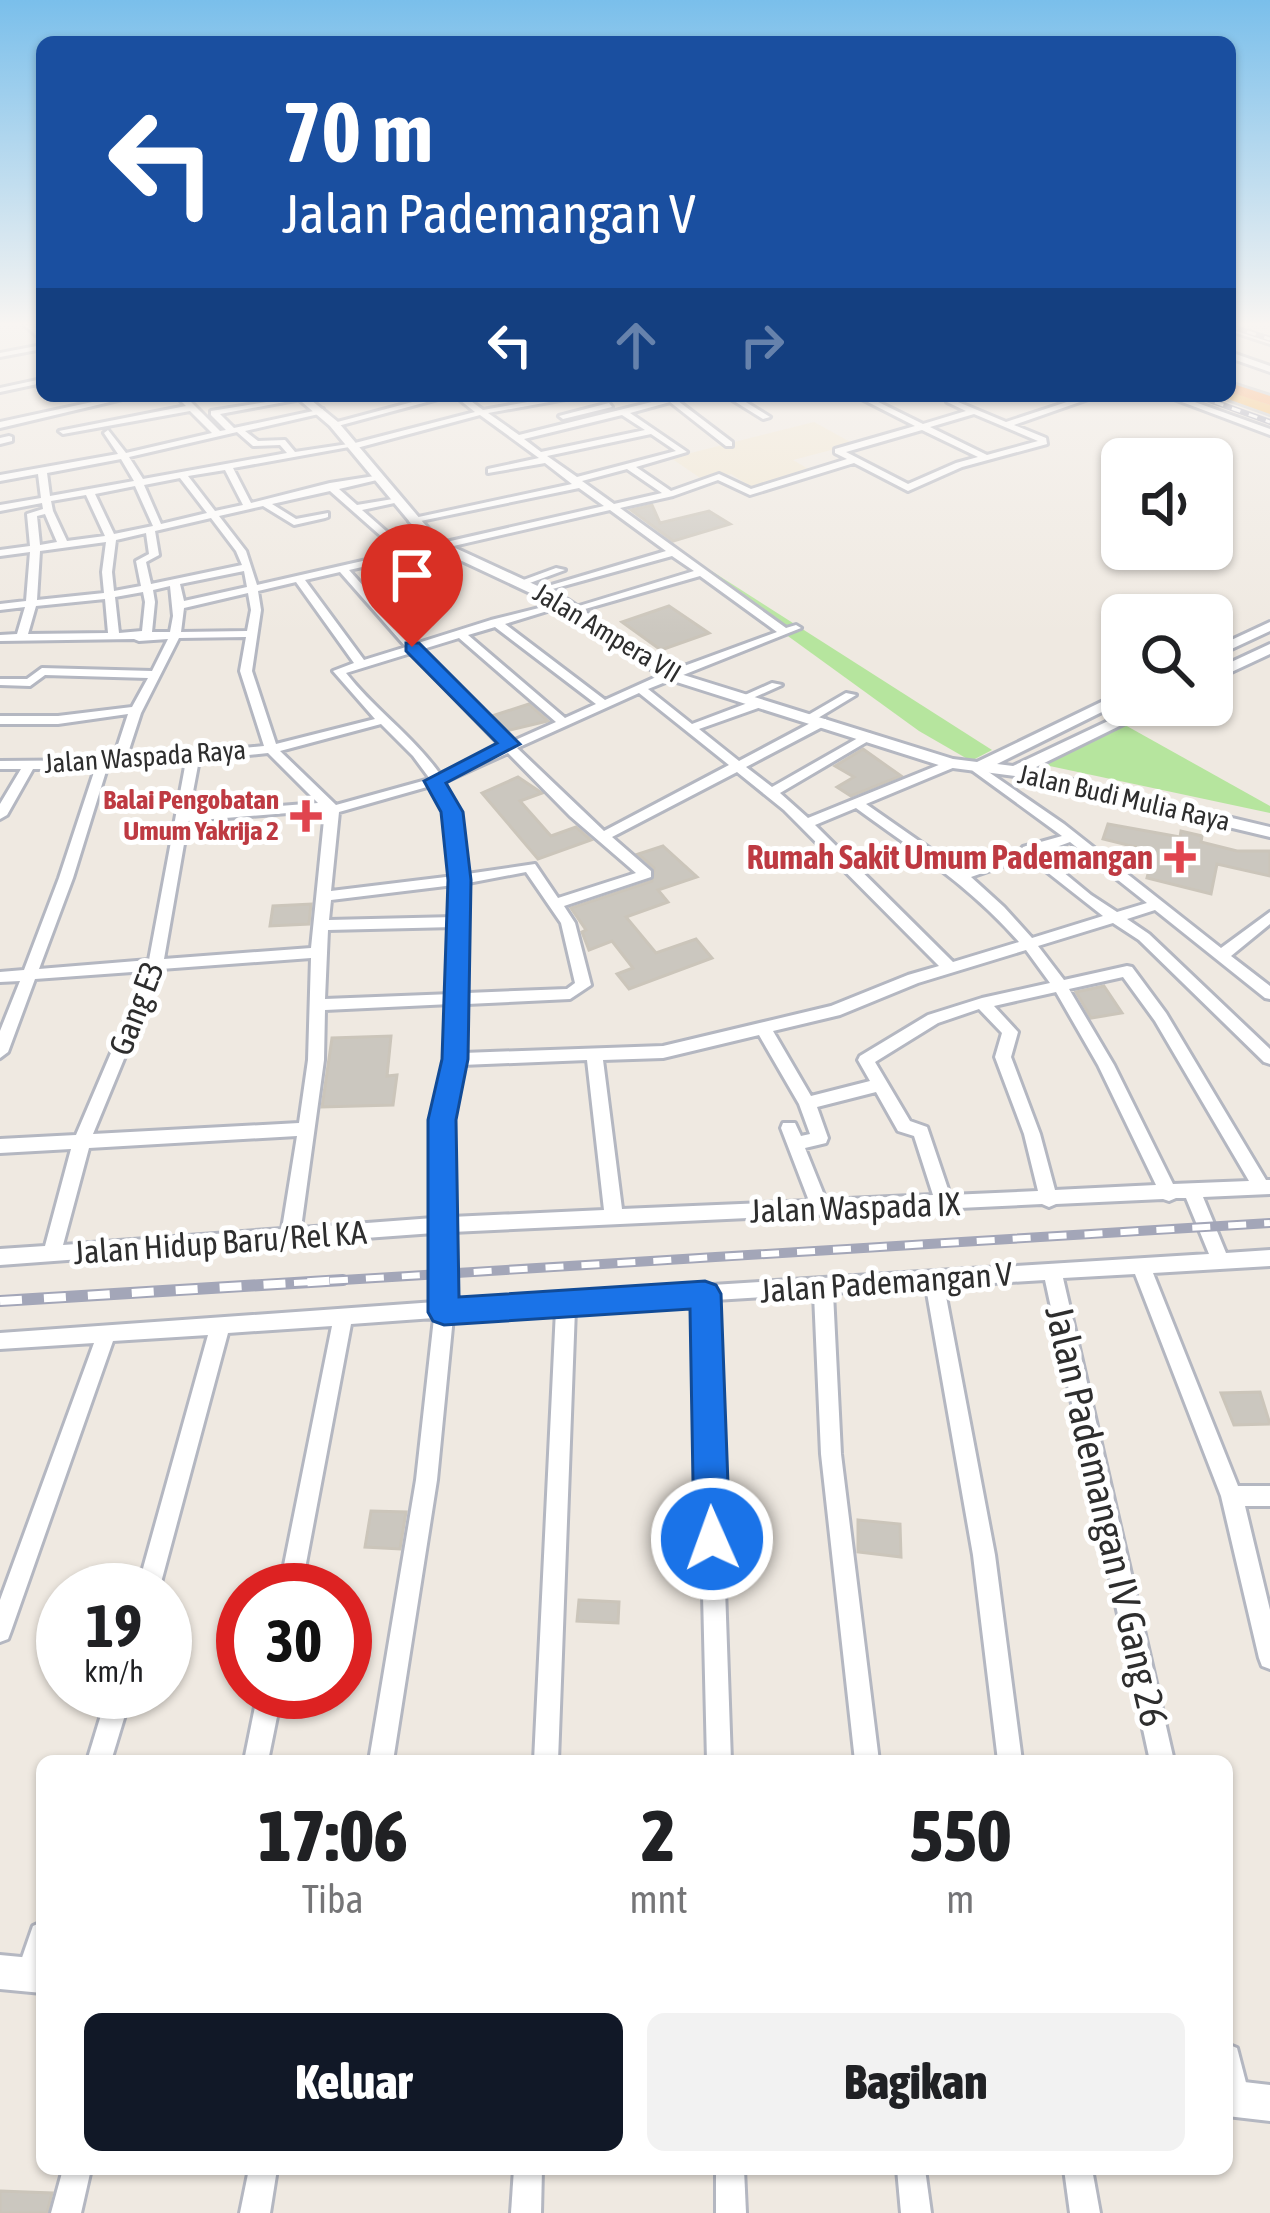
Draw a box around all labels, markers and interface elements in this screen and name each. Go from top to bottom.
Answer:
icon: left [84,84,240,240]
text: 70 m [282,84,433,180]
text: Jalan Pademangan V [282,183,695,244]
icon: left [477,312,543,378]
icon: ahead [603,312,669,378]
icon: right [729,312,795,378]
map controls [1101,438,1233,726]
button: sound [1101,438,1233,570]
pin [361,524,463,647]
icon: arrive [379,542,445,608]
street label: Jalan Ampera VII [528,577,686,689]
button: search [1101,594,1233,726]
street label: Jalan Waspada Raya [43,734,247,779]
street label: Jalan Budi Mulia Raya [1015,758,1233,837]
place label: Balai Pengobatan Umum Yakrija 2 [103,784,279,846]
marker: Balai Pengobatan Umum Yakrija 2 [290,800,322,832]
place label: Rumah Sakit Umum Pademangan [747,838,1153,876]
marker: Rumah Sakit Umum Pademangan [1164,841,1196,873]
street label: Gang E3 [101,956,171,1060]
street label: Jalan Waspada IX [749,1184,961,1230]
street label: Jalan Hidup Baru/Rel KA [72,1213,369,1271]
street label: Jalan Pademangan V [759,1254,1014,1310]
street label: Jalan Pademangan IV Gang 26 [1037,1301,1177,1731]
position arrow [649,1476,775,1602]
speed limit sign: 30 [216,1563,372,1719]
text: 19 [86,1591,142,1660]
text: km/h [84,1654,144,1688]
text: 17:06 [258,1794,408,1876]
text: 2 [642,1794,675,1876]
text: 550 [910,1794,1011,1876]
text: Tiba [302,1877,364,1921]
text: mnt [629,1877,688,1921]
text: m [946,1877,974,1921]
button: Keluar [84,2013,623,2151]
button: Bagikan [647,2013,1185,2151]

